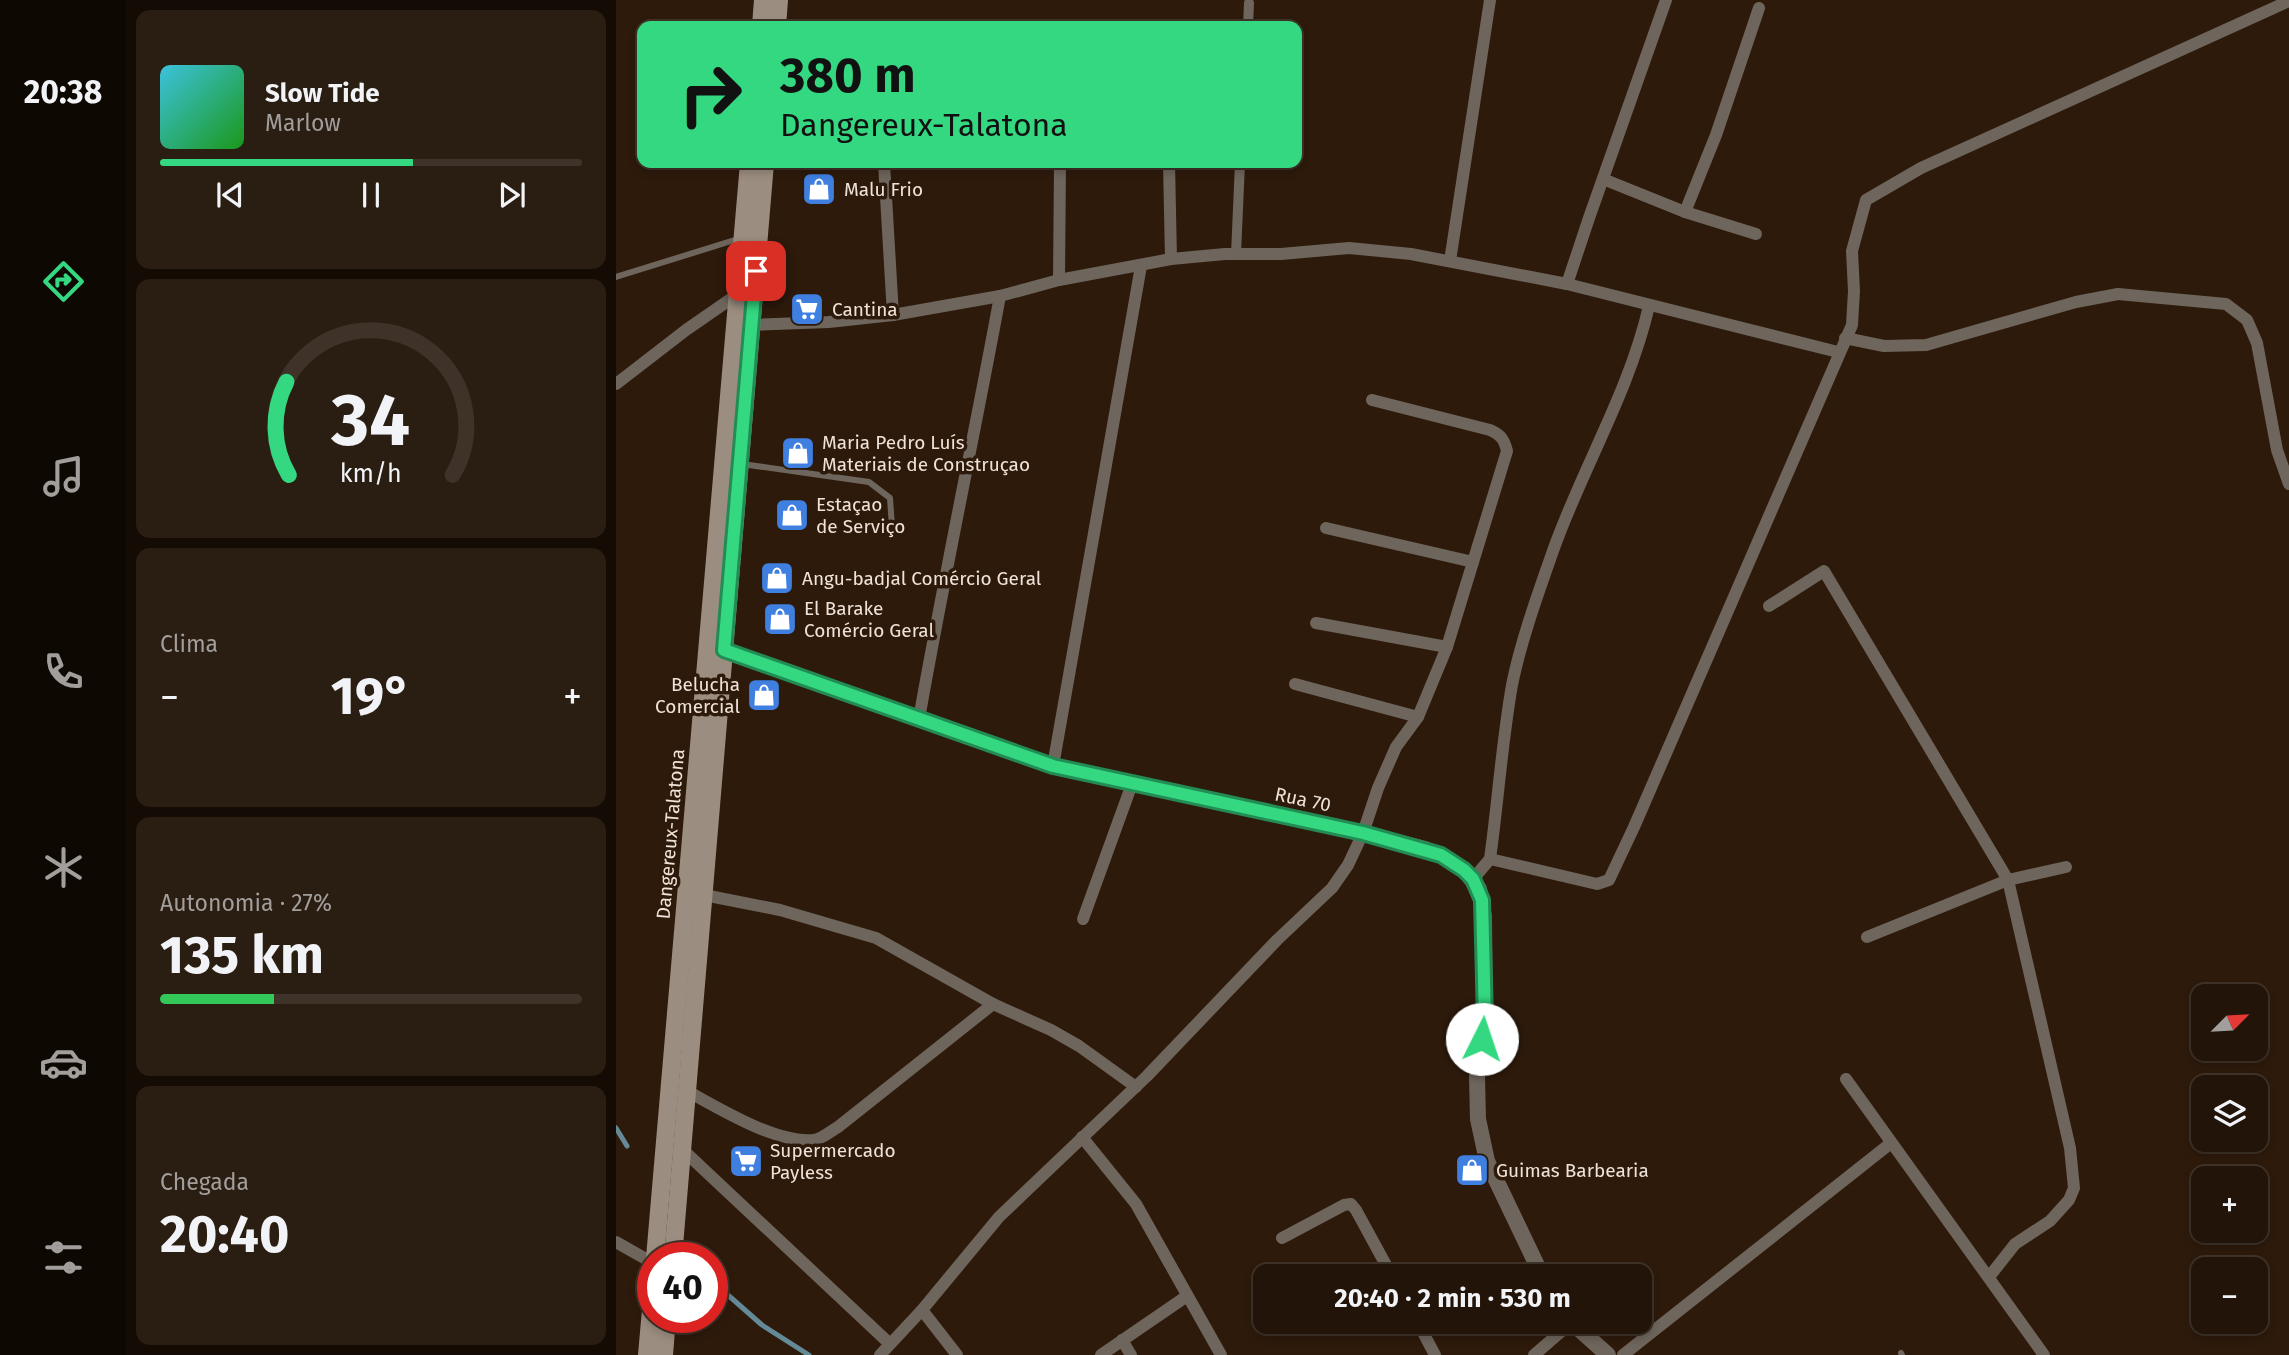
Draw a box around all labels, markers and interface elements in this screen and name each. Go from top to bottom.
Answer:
text: 380 m [780,46,916,105]
icon: right [665,49,756,140]
text: 20:38 [24,73,102,111]
text: Slow Tide [265,78,380,109]
text: Dangereux-Talatona [780,106,1068,144]
text: Marlow [265,109,341,137]
shop icon: Malu Frio [800,170,838,208]
icon: previous [211,176,249,214]
icon: pause [352,176,390,214]
icon: next [493,176,531,214]
place label: Malu Frio [844,178,923,201]
pin [726,241,786,301]
icon: arrive [737,252,775,290]
icon: directions [39,257,88,306]
supermarket icon: Cantina [788,290,826,328]
place label: Cantina [832,298,898,321]
text: 34 [331,377,410,464]
place label: Maria Pedro Luís Materiais de Construçao [822,431,1030,476]
shop icon: Maria Pedro Luís Materiais de Construçao [779,434,817,472]
icon: music [39,452,88,501]
text: km/h [340,458,402,488]
place label: Estaçao de Serviço [816,493,905,538]
shop icon: Estaçao de Serviço [773,496,811,534]
shop icon: Angu-badjal Comércio Geral [758,559,796,597]
place label: Angu-badjal Comércio Geral [802,567,1042,590]
place label: El Barake Comércio Geral [804,597,934,642]
shop icon: El Barake Comércio Geral [761,600,799,638]
text: Clima [160,630,218,658]
icon: phone [39,647,88,696]
text: 19° [331,665,411,728]
place label: Belucha Comercial [655,673,740,718]
text: − [160,674,179,720]
text: + [563,674,582,720]
shop icon: Belucha Comercial [745,676,783,714]
street label: Dangereux-Talatona [652,748,689,920]
street label: Rua 70 [1273,782,1333,817]
icon: climate [39,843,88,892]
text: Autonomia · 27% [160,889,332,917]
text: 135 km [160,924,324,987]
north arrow [2191,984,2268,1060]
map controls [2191,984,2268,1334]
position arrow [1445,1002,1519,1076]
icon: car [39,1038,88,1087]
button: layers [2191,1075,2268,1152]
place label: Supermercado Payless [770,1139,895,1184]
supermarket icon: Supermercado Payless [727,1142,765,1180]
shop icon: Guimas Barbearia [1453,1151,1491,1189]
place label: Guimas Barbearia [1496,1159,1649,1182]
button: + [2191,1166,2268,1243]
text: Chegada [160,1168,249,1196]
text: 20:40 [160,1203,289,1266]
icon: filters [39,1233,88,1282]
speed limit sign: 40 [637,1242,728,1333]
button: − [2191,1257,2268,1334]
text: 20:40 · 2 min · 530 m [1334,1283,1571,1314]

